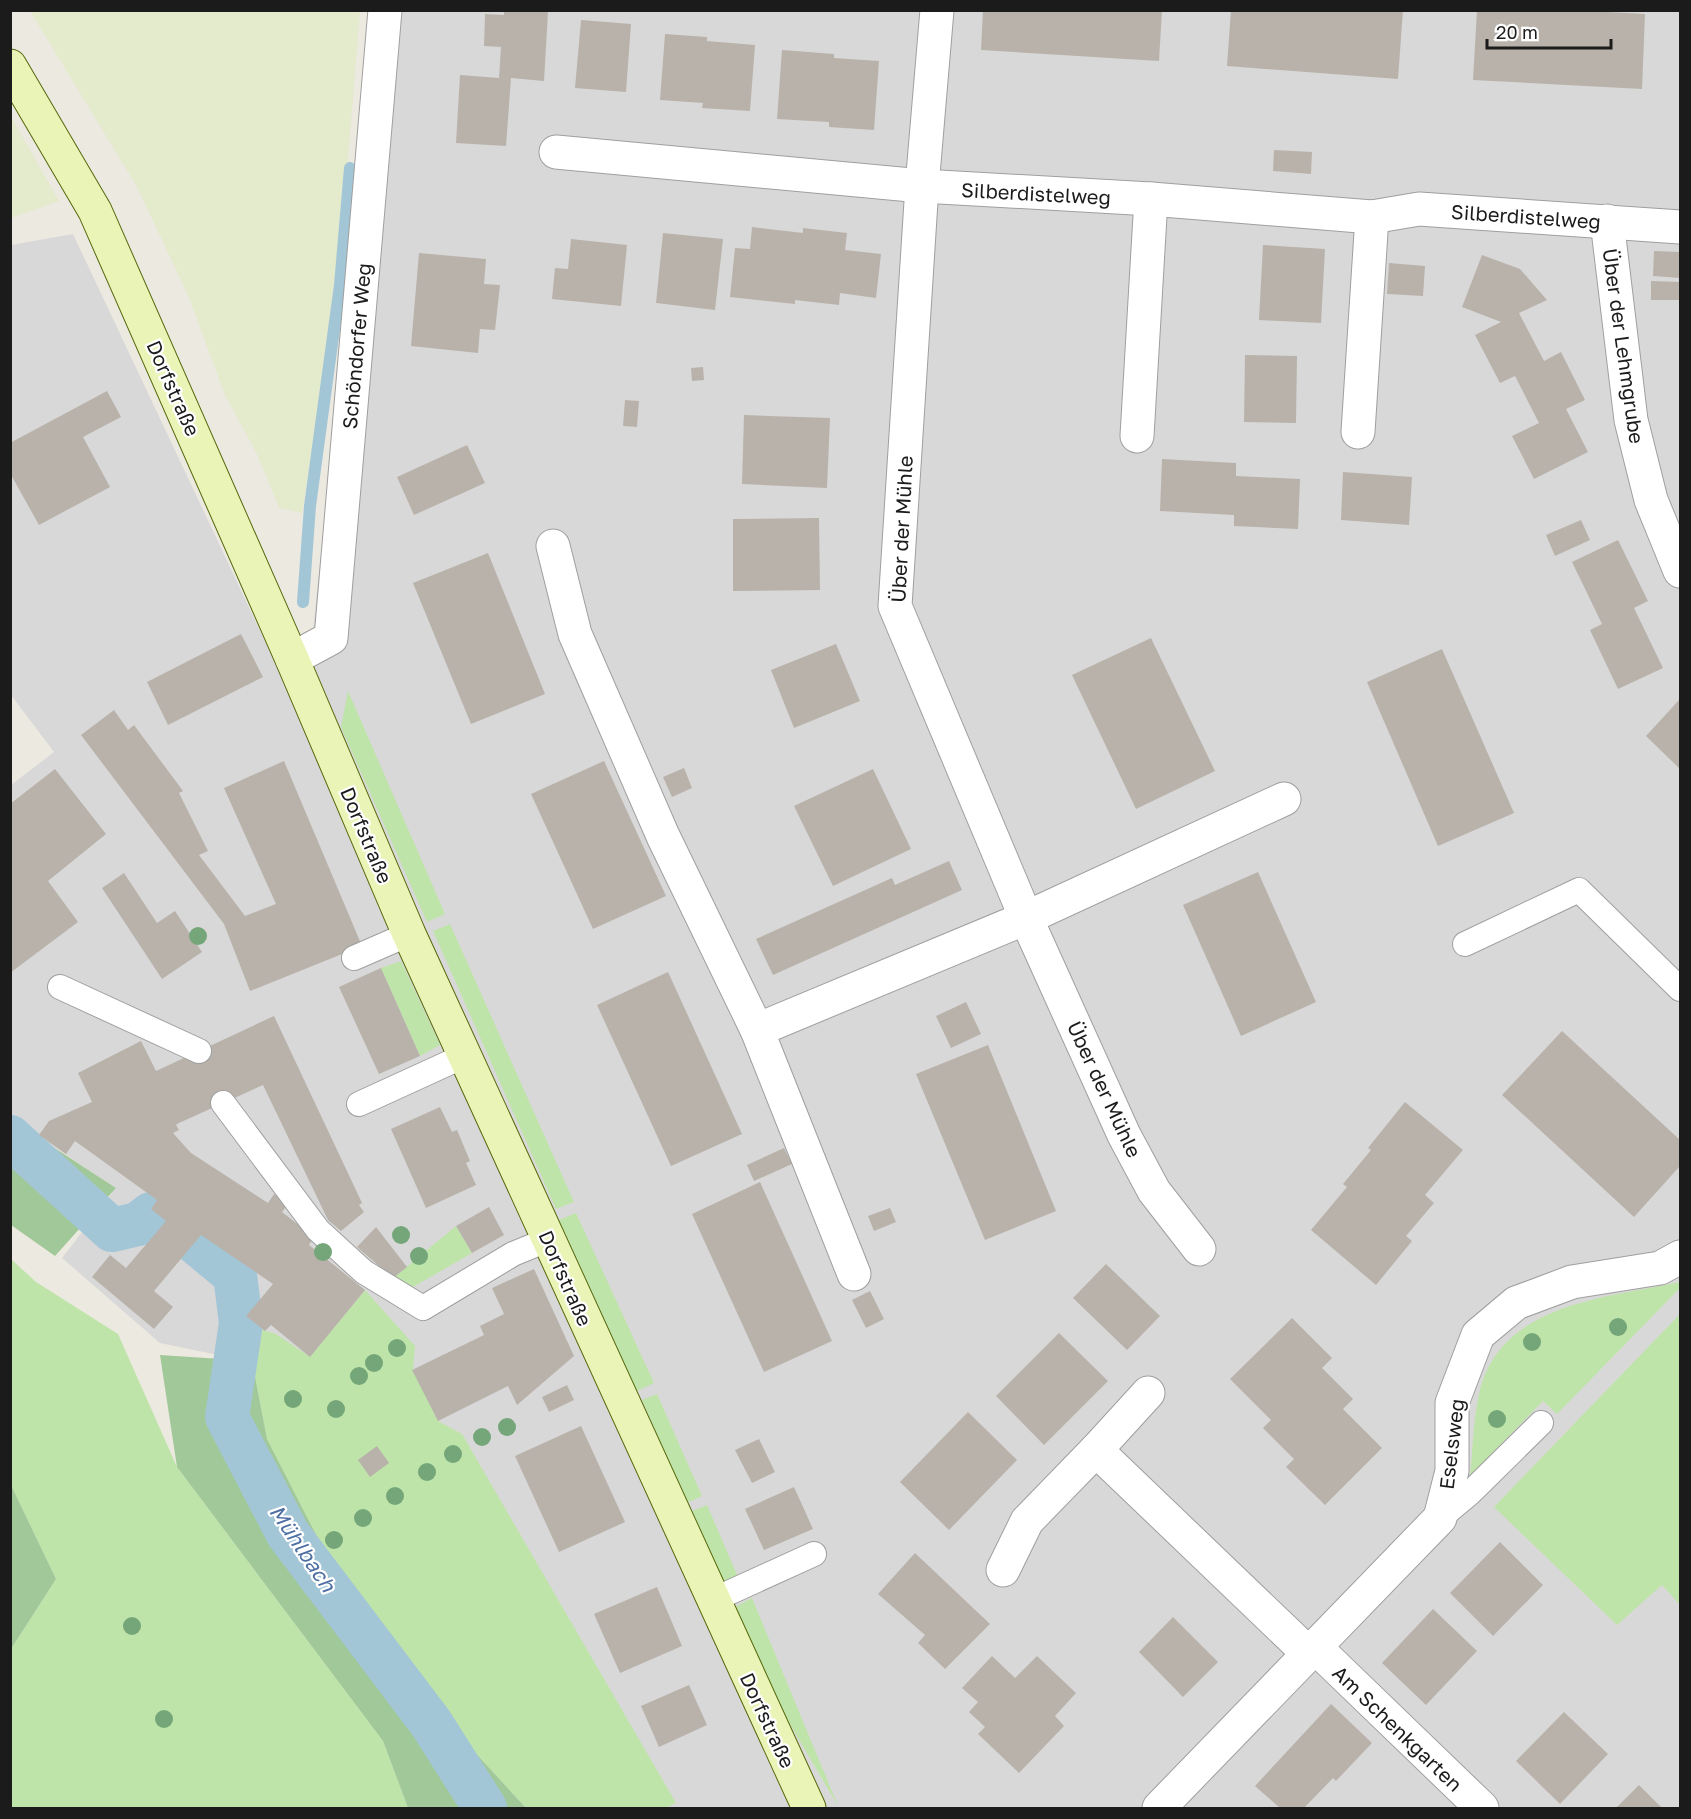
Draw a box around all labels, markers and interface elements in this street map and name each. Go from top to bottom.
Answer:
scale bar [1487,12,1612,50]
text: 20 m [1496,21,1538,43]
street label: Silberdistelweg [960,177,1112,209]
street label: Silberdistelweg [1450,199,1602,233]
street label: Über der Lehmgrube [1598,247,1650,445]
street label: Schöndorfer Weg [337,262,375,430]
street label: Dorfstraße [142,336,206,440]
street label: Über der Mühle [885,455,917,603]
street label: Dorfstraße [336,783,398,887]
street label: Über der Mühle [1063,1017,1147,1161]
street label: Dorfstraße [534,1226,598,1330]
street label: Eselsweg [1434,1397,1468,1491]
water label: Mühlbach [264,1499,342,1597]
street label: Am Schenkgarten [1328,1660,1468,1796]
street label: Dorfstraße [736,1669,800,1771]

